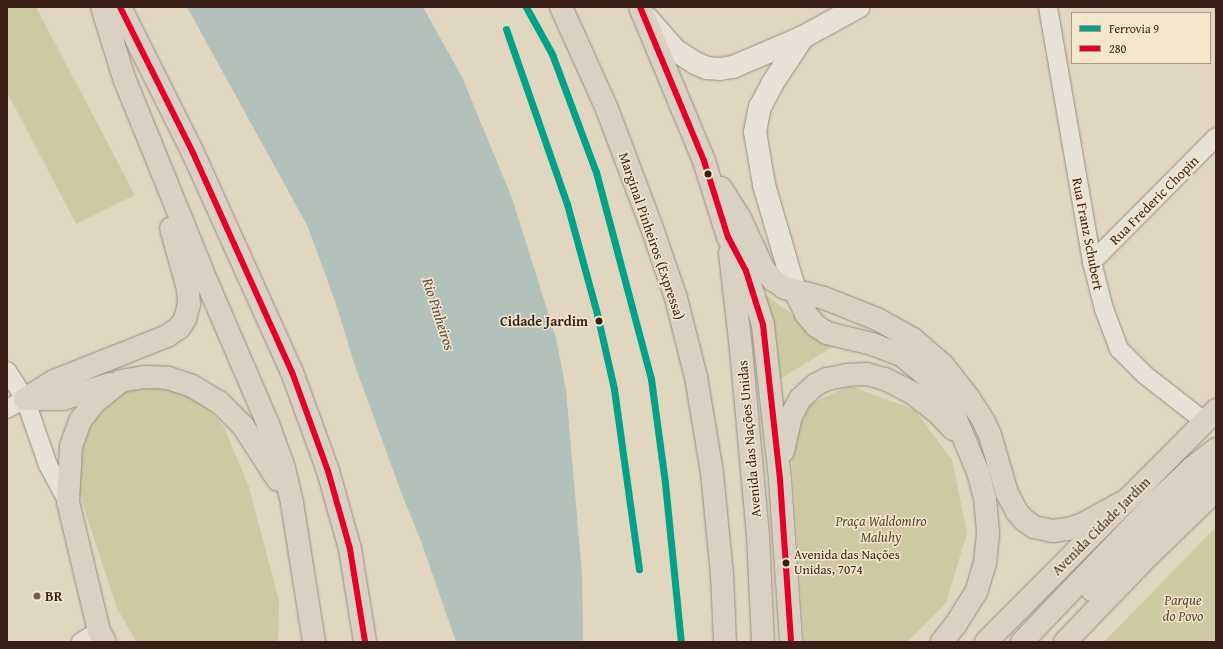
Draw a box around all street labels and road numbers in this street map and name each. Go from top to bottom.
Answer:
street label: Marginal Pinheiros (Expressa) [615,150,689,322]
street label: Rua Frederic Chopin [1106,152,1202,248]
street label: Rua Franz Schubert [1069,176,1107,292]
street label: Avenida das Nações Unidas [734,360,764,518]
street label: Avenida Cidade Jardim [1048,473,1154,579]

